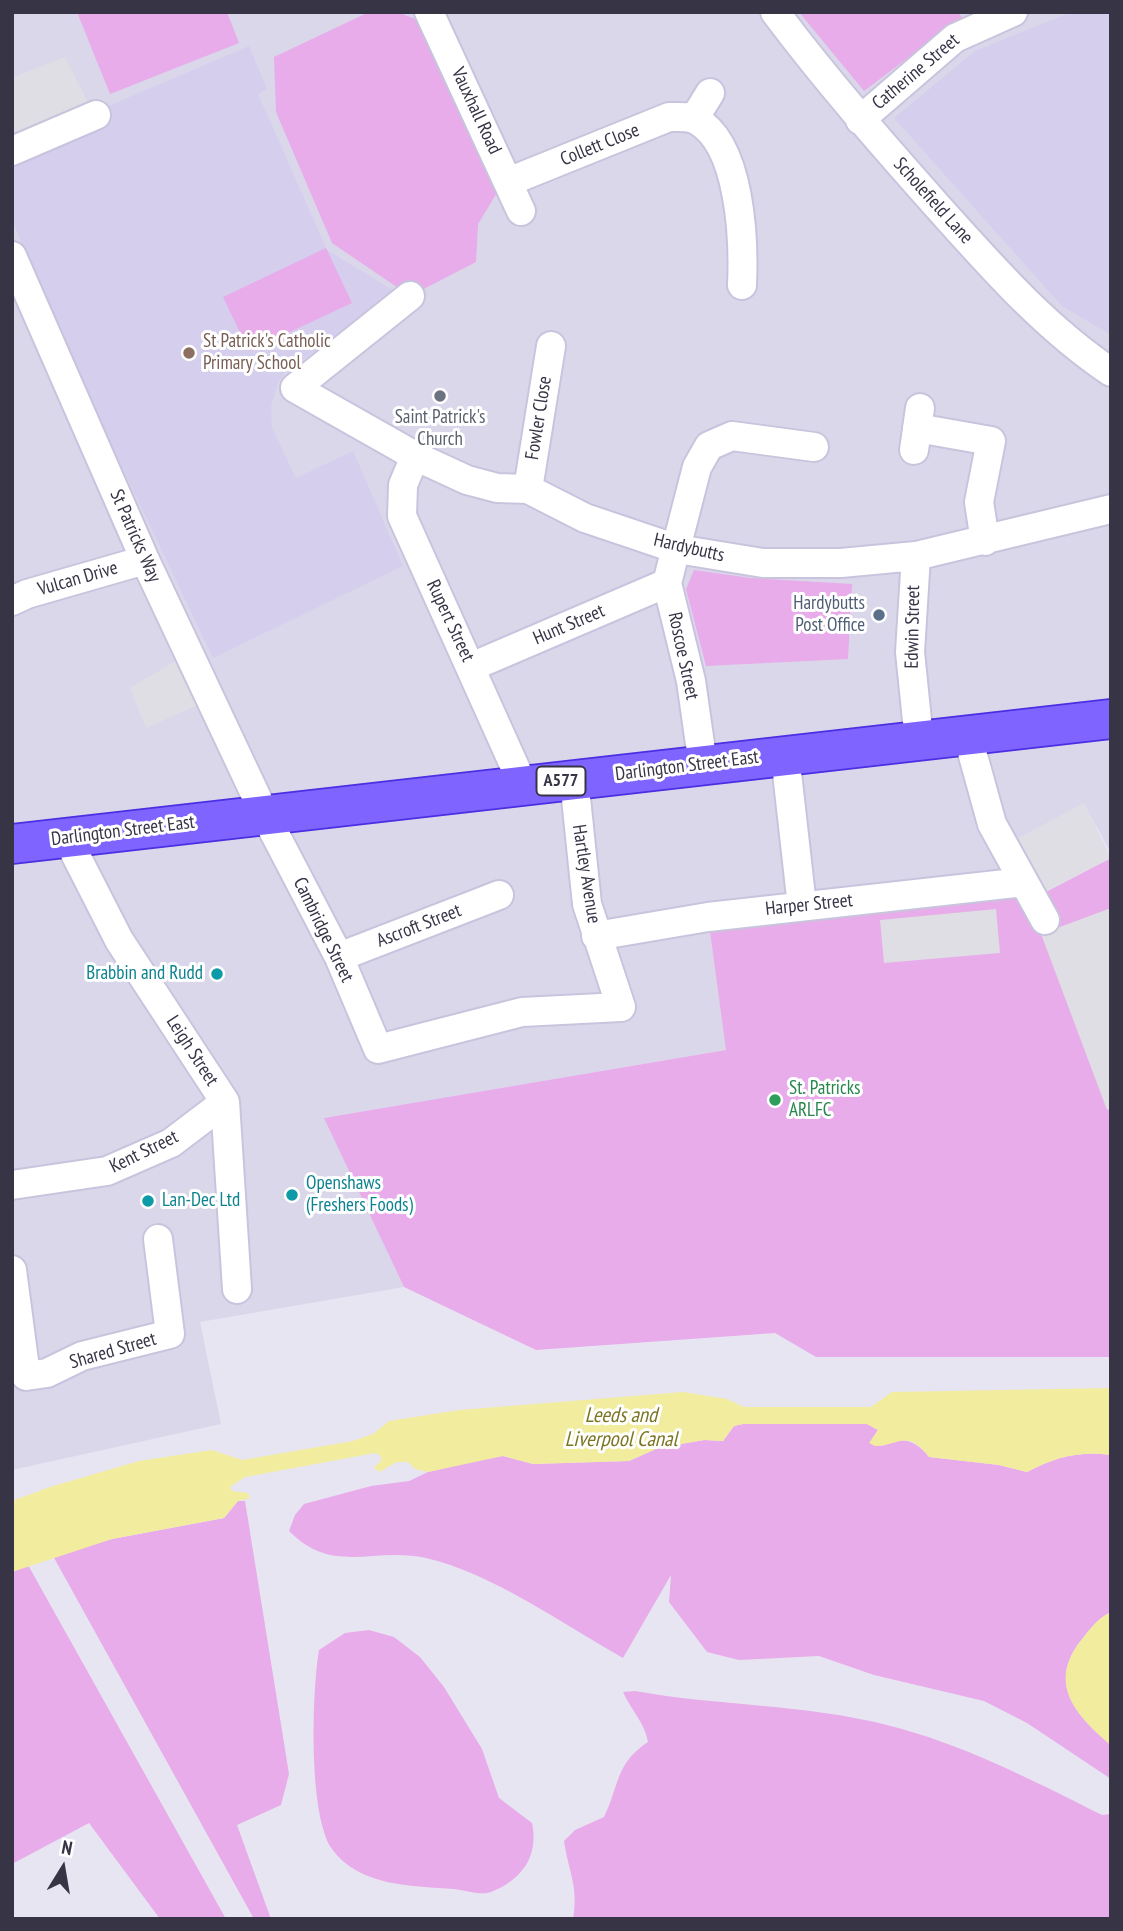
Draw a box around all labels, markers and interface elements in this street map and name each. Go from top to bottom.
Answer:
street label: Catherine Street [868,29,964,115]
street label: Vauxhall Road [446,64,506,158]
street label: Collett Close [557,119,643,171]
street label: Scholefield Lane [888,153,978,249]
place label: St Patrick's Catholic Primary School [203,331,331,375]
marker: St Patrick's Catholic Primary School [181,345,197,361]
street label: Fowler Close [521,375,557,461]
marker: Saint Patrick's Church [432,388,448,404]
place label: Saint Patrick's Church [395,407,485,451]
street label: St Patricks Way [104,486,166,586]
street label: Hardybutts [651,529,727,567]
street label: Vulcan Drive [35,557,121,601]
street label: Rupert Street [421,576,479,666]
street label: Edwin Street [901,585,925,669]
place label: Hardybutts Post Office [793,593,865,637]
street label: Hunt Street [530,600,608,650]
marker: Hardybutts Post Office [871,607,887,623]
street label: Roscoe Street [663,610,703,702]
street label: Darlington Street East [614,746,760,786]
road number: A577 [536,766,586,796]
street label: Darlington Street East [50,811,196,851]
street label: Hartley Avenue [567,823,605,925]
street label: Cambridge Street [288,874,358,986]
street label: Harper Street [764,889,854,921]
street label: Ascroft Street [374,899,464,953]
place label: Brabbin and Rudd [86,963,203,985]
marker: Brabbin and Rudd [209,966,225,982]
street label: Leigh Street [161,1012,223,1090]
place label: St. Patricks ARLFC [789,1078,861,1122]
marker: St. Patricks ARLFC [767,1092,783,1108]
street label: Kent Street [106,1126,182,1178]
place label: Openshaws (Freshers Foods) [306,1173,413,1217]
marker: Openshaws (Freshers Foods) [284,1187,300,1203]
place label: Lan-Dec Ltd [162,1190,240,1212]
marker: Lan-Dec Ltd [140,1193,156,1209]
street label: Shared Street [67,1328,159,1374]
water label: Leeds and Liverpool Canal [565,1403,677,1453]
north arrow [28,1833,98,1903]
text: N [60,1835,74,1860]

